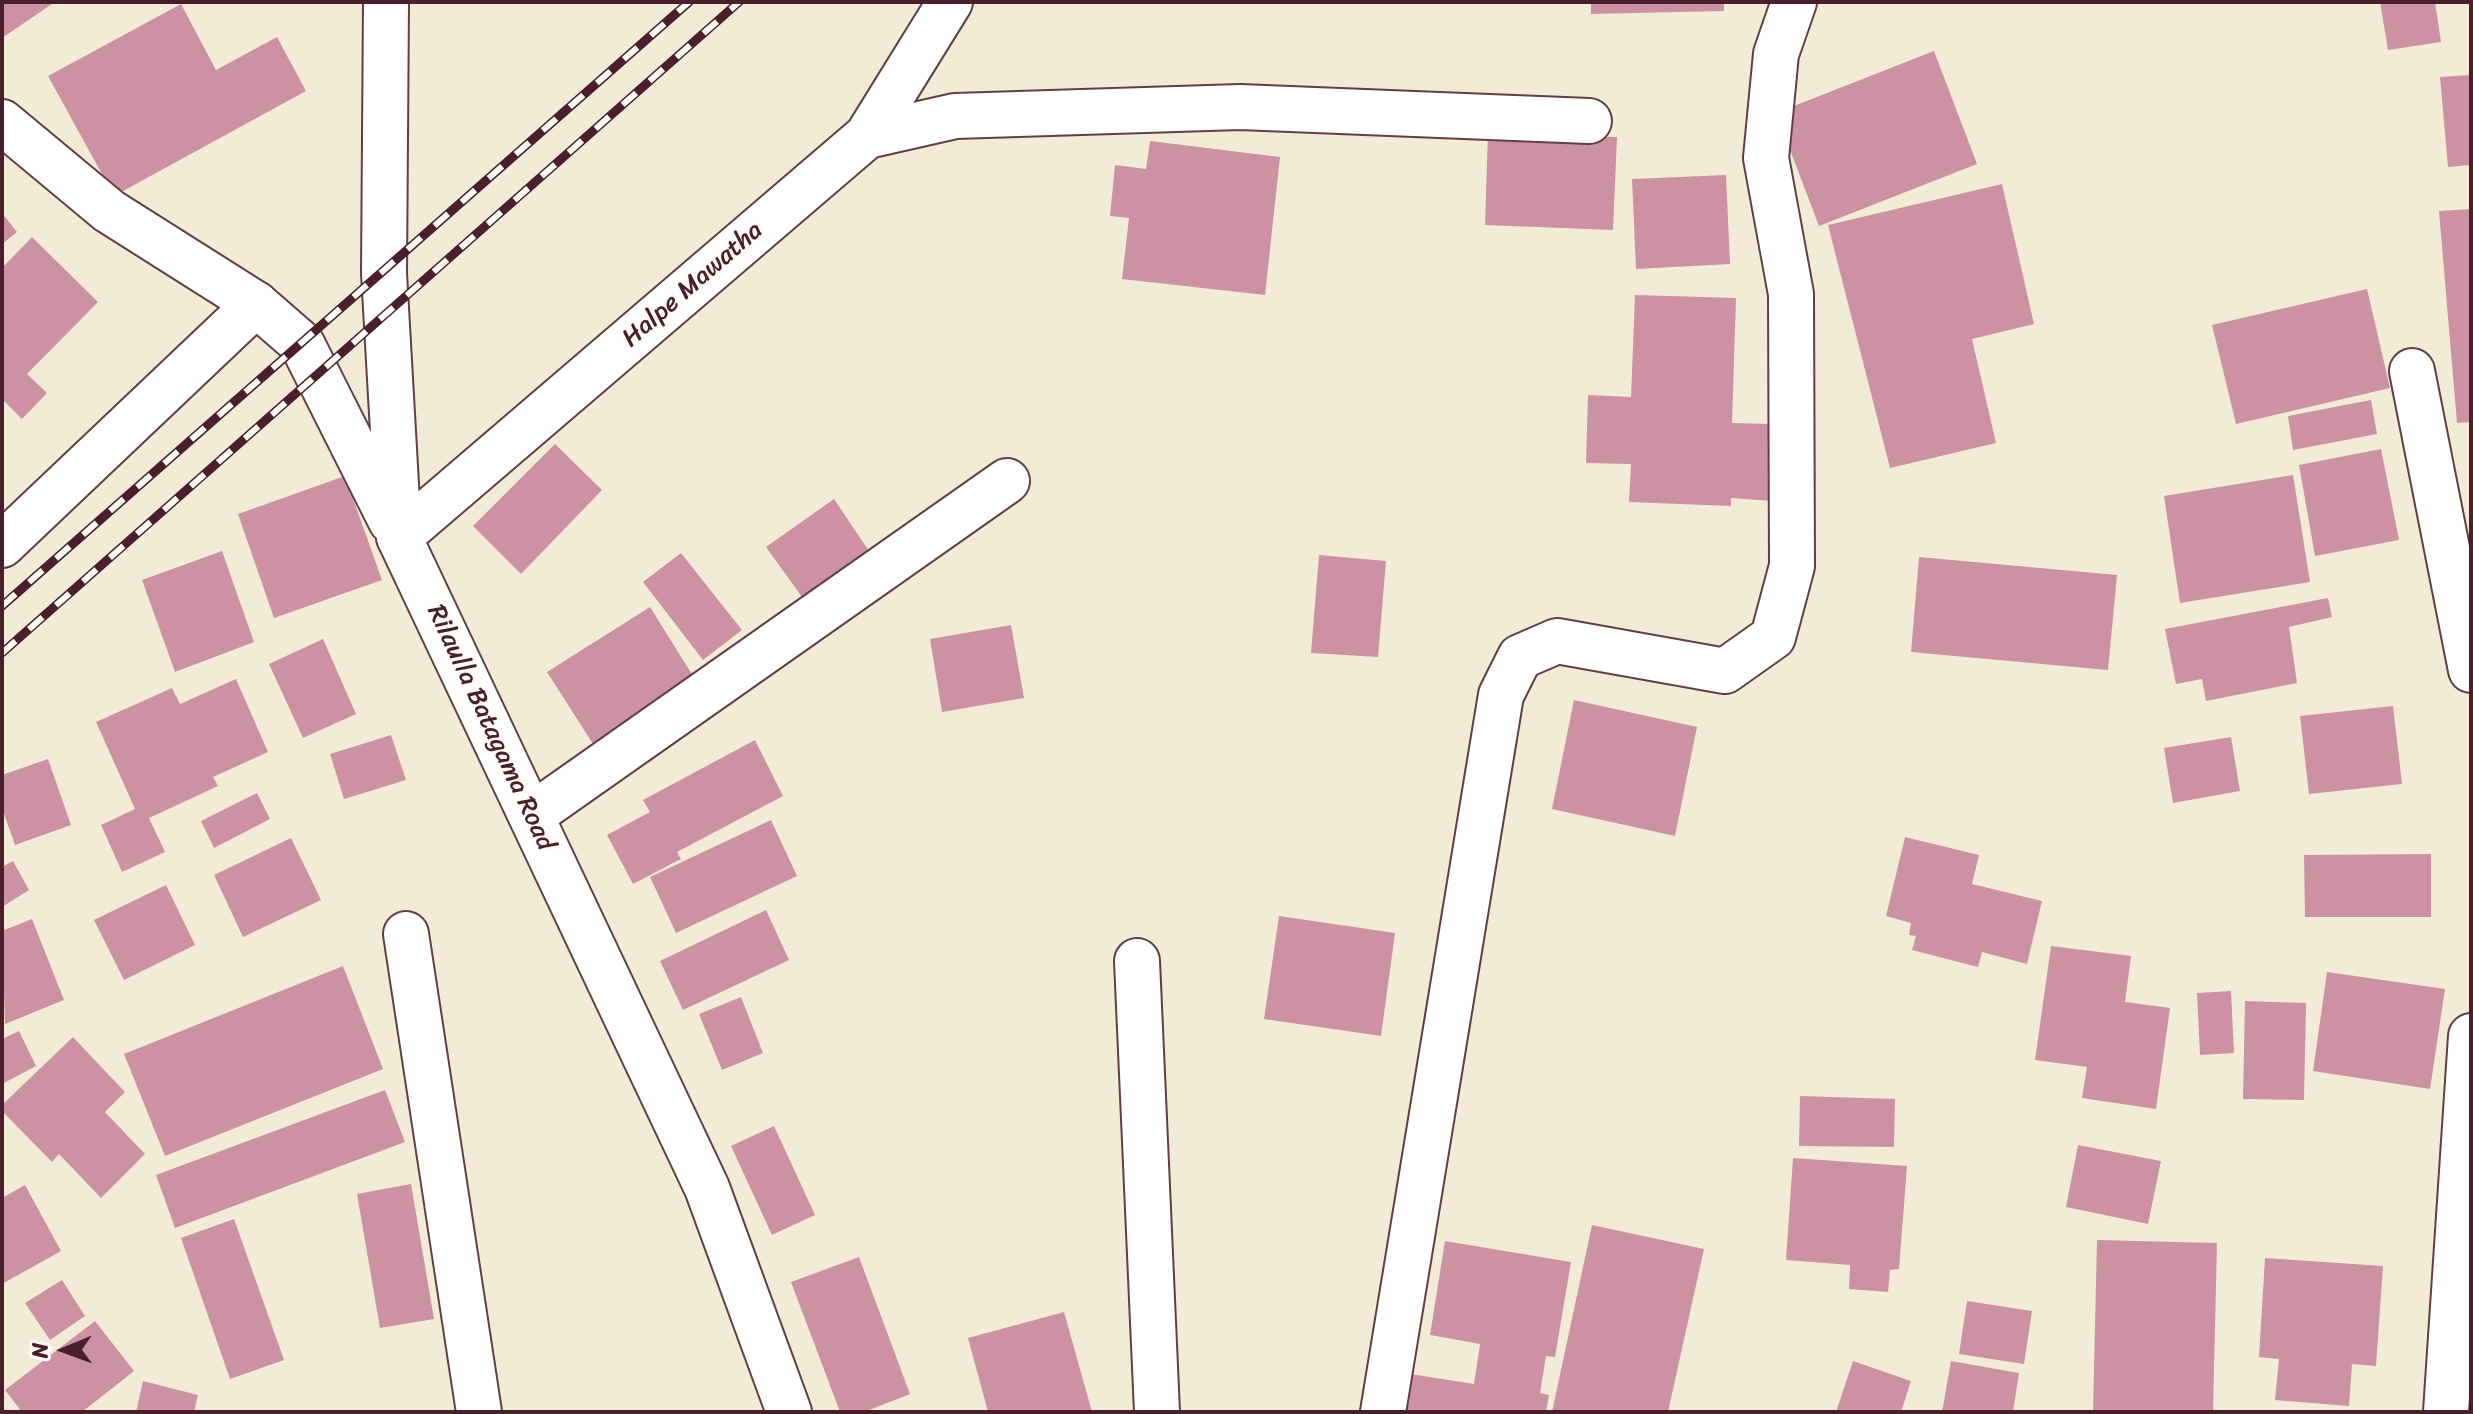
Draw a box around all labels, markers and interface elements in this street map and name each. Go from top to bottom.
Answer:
street label: Halpe Mawatha [616,215,770,355]
street label: Rilaulla Batagama Road [419,600,561,856]
north arrow [24,1310,104,1390]
text: N [20,1342,59,1358]

